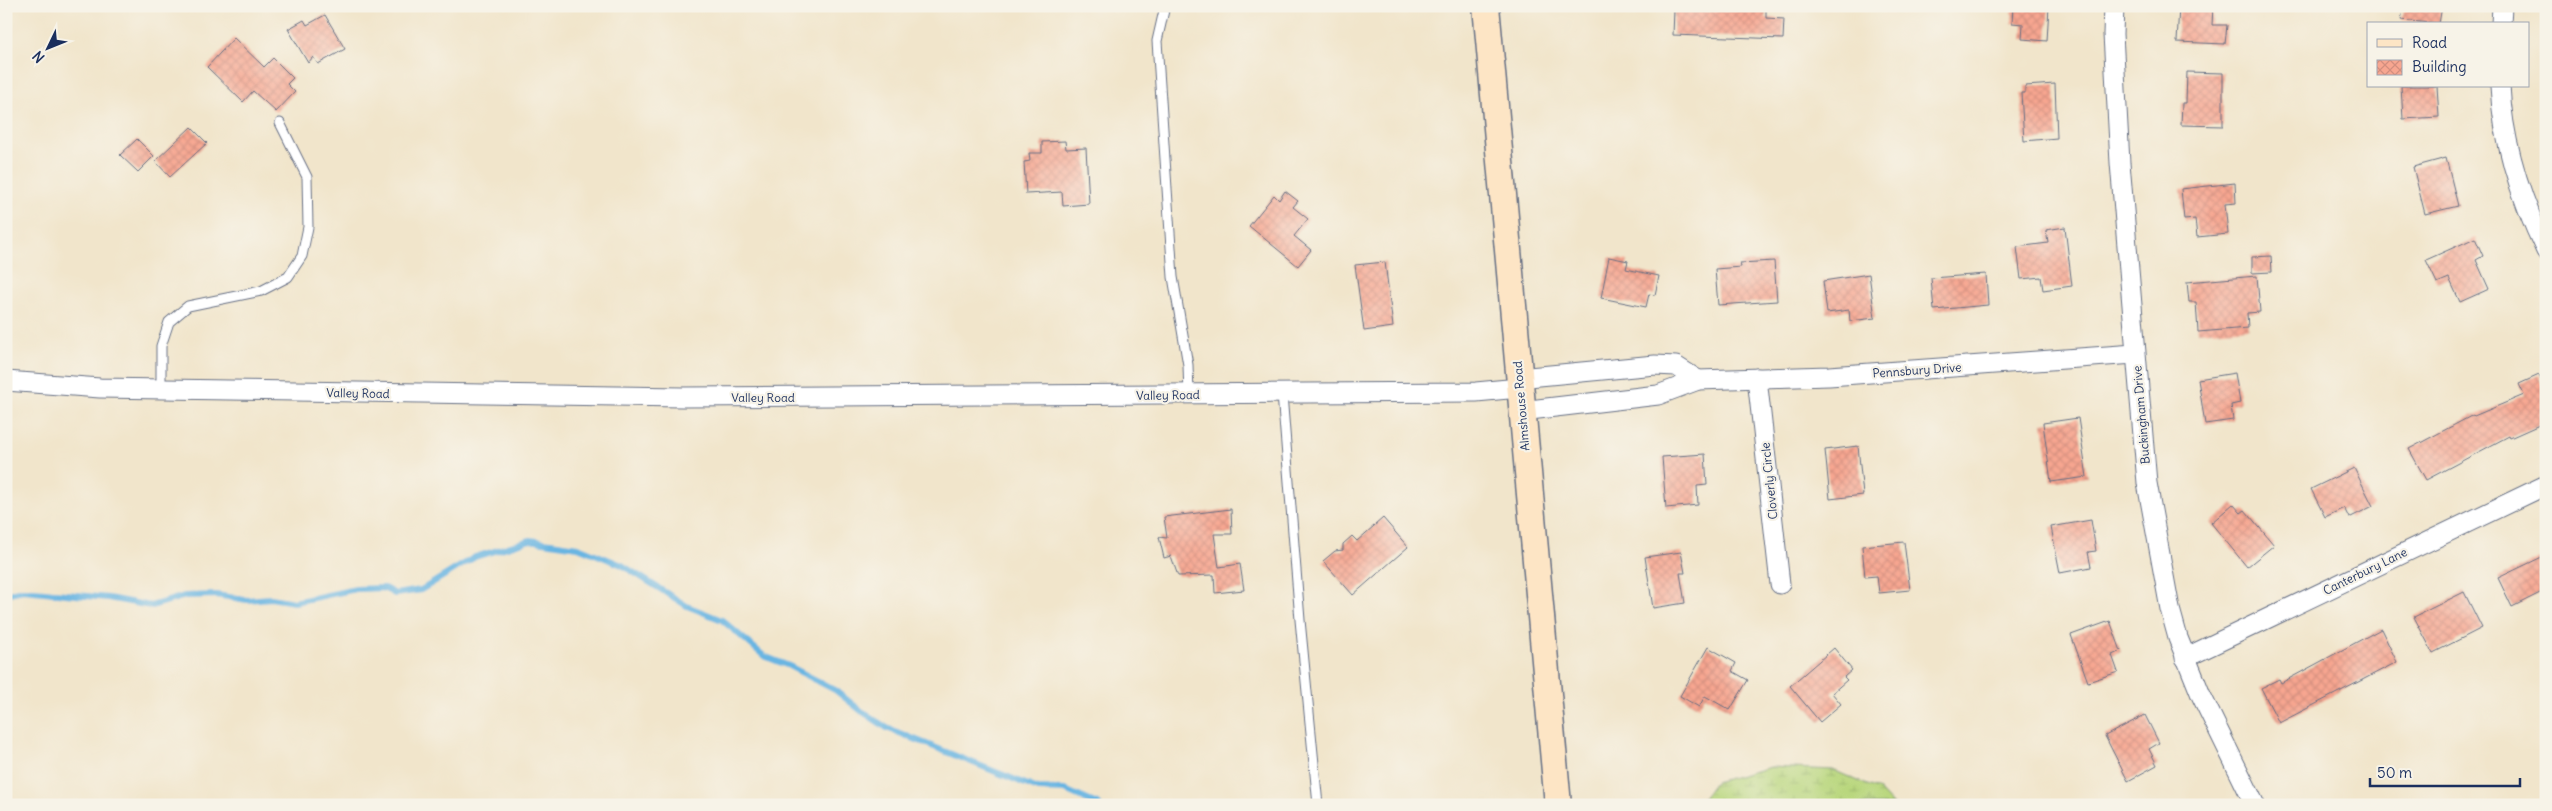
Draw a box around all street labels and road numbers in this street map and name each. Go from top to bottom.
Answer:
street label: Pennsbury Drive [1872,359,1962,381]
street label: Almshouse Road [1510,361,1532,451]
street label: Buckingham Drive [2129,365,2153,465]
street label: Valley Road [326,385,390,401]
street label: Valley Road [1136,387,1200,403]
street label: Valley Road [731,390,795,405]
street label: Cloverly Circle [1757,442,1781,520]
street label: Canterbury Lane [2321,544,2409,598]

